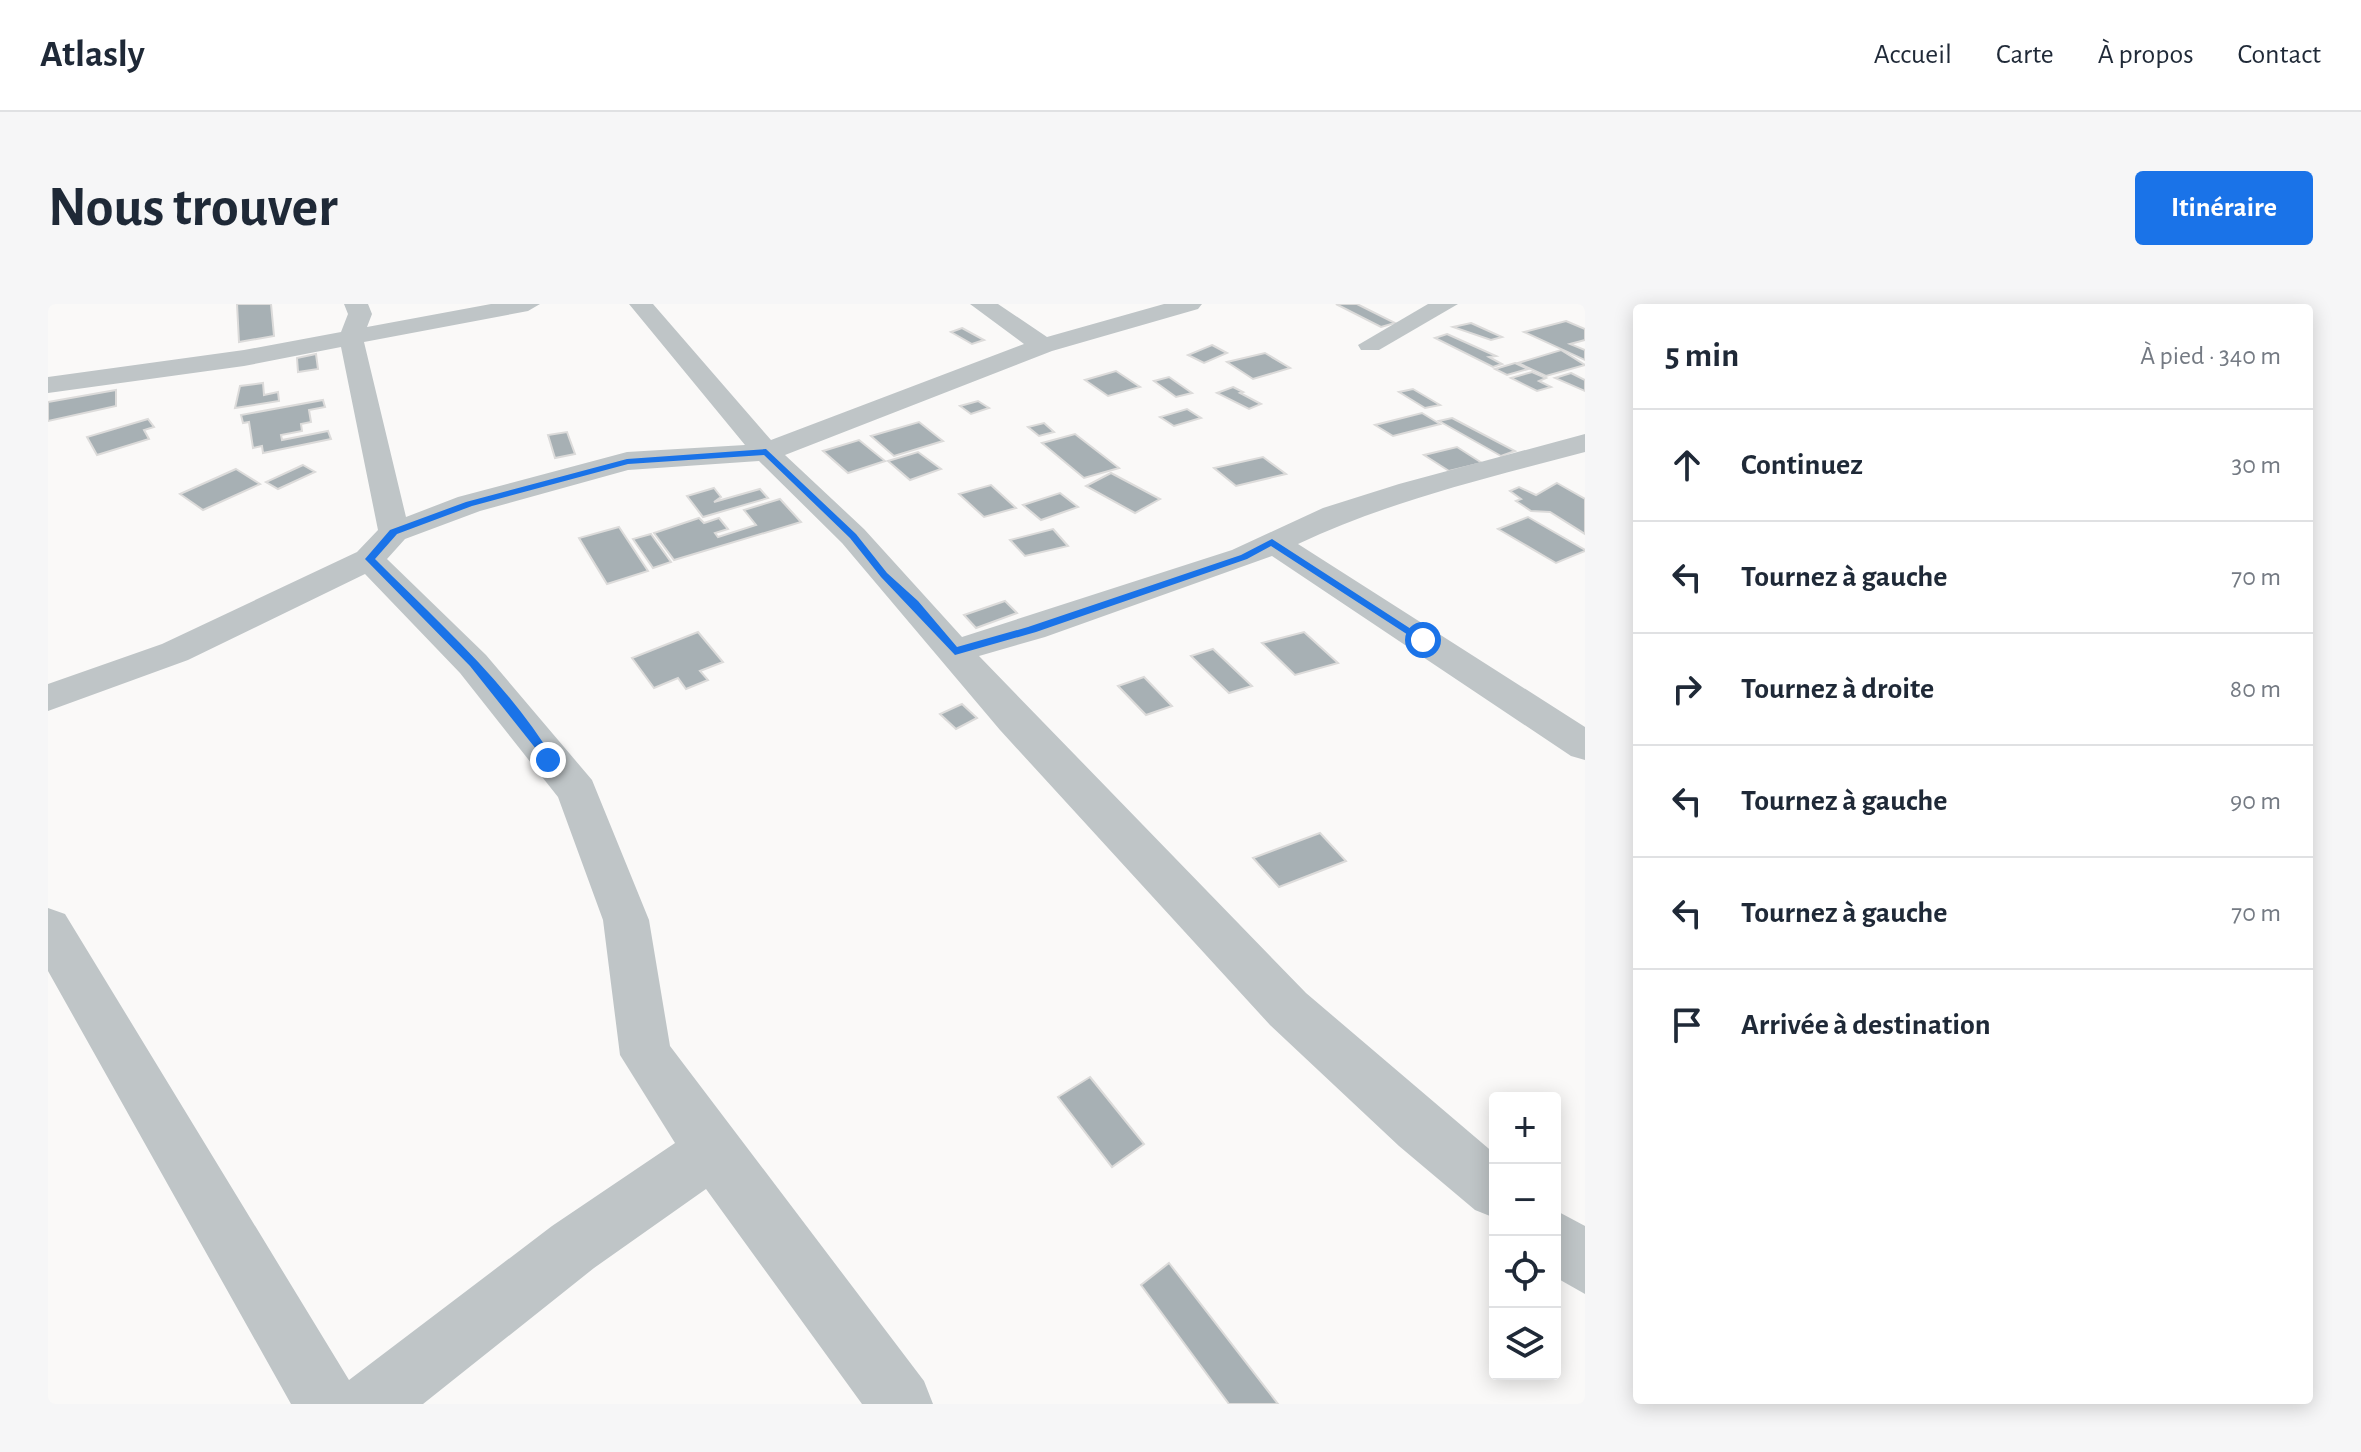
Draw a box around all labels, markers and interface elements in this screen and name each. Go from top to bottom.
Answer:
text: Atlasly [40,36,145,74]
text: Accueil [1874,41,1952,69]
text: Carte [1996,41,2054,69]
text: À propos [2098,41,2194,69]
text: Contact [2238,41,2321,69]
button: Itinéraire [2135,171,2313,245]
text: Nous trouver [48,180,338,236]
text: 5 min [1665,339,1739,373]
text: À pied · 340 m [2140,343,2281,369]
icon: ahead [1665,443,1709,487]
text: Continuez [1741,450,1863,480]
text: 30 m [2231,452,2281,478]
icon: left [1665,555,1709,599]
text: Tournez à gauche [1741,562,1948,592]
text: 70 m [2231,564,2281,590]
route start [1405,622,1441,658]
icon: right [1665,667,1709,711]
text: Tournez à droite [1741,674,1934,704]
text: 80 m [2230,676,2281,702]
route end [530,742,566,778]
icon: left [1665,779,1709,823]
text: Tournez à gauche [1741,786,1948,816]
text: 90 m [2230,788,2281,814]
icon: left [1665,891,1709,935]
text: Tournez à gauche [1741,898,1948,928]
text: 70 m [2231,900,2281,926]
icon: arrive [1665,1003,1709,1047]
text: Arrivée à destination [1741,1010,1991,1040]
map controls [1489,1092,1561,1380]
button: + [1489,1092,1561,1164]
button: − [1489,1164,1561,1236]
button: locate [1489,1236,1561,1308]
button: layers [1489,1308,1561,1380]

